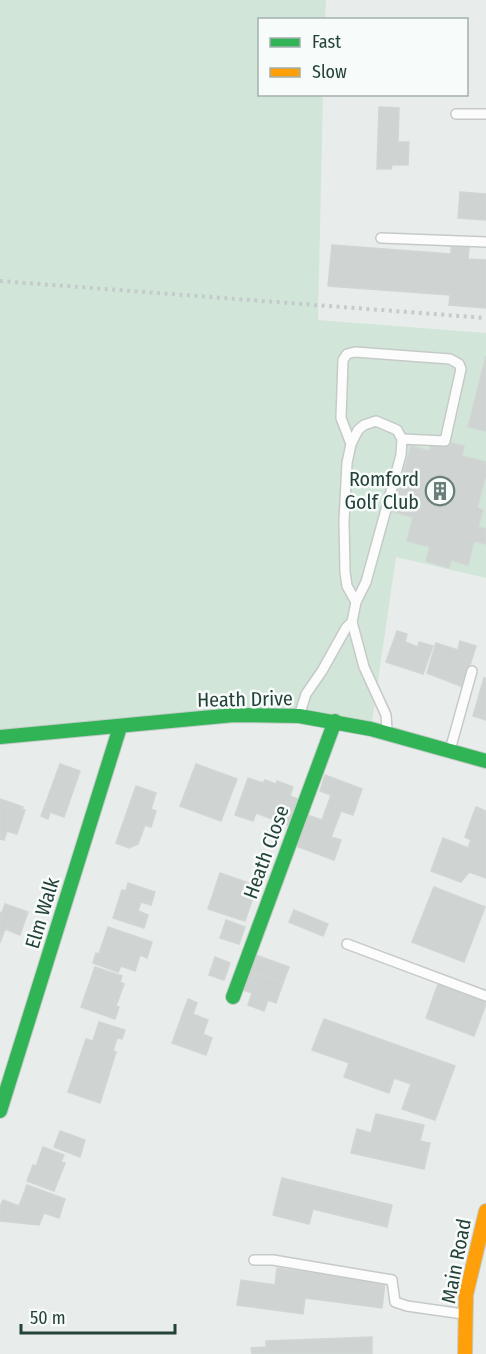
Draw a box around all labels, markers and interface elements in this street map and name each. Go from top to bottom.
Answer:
legend [258,18,468,96]
text: Fast [312,31,341,53]
text: Slow [312,61,347,83]
place label: Romford Golf Club [345,467,419,514]
building icon: Romford Golf Club [424,475,456,507]
street label: Heath Drive [197,686,293,712]
street label: Heath Close [238,802,294,902]
street label: Elm Walk [20,874,64,952]
street label: Main Road [436,1217,476,1305]
scale bar [21,1297,176,1335]
text: 50 m [30,1307,66,1329]

